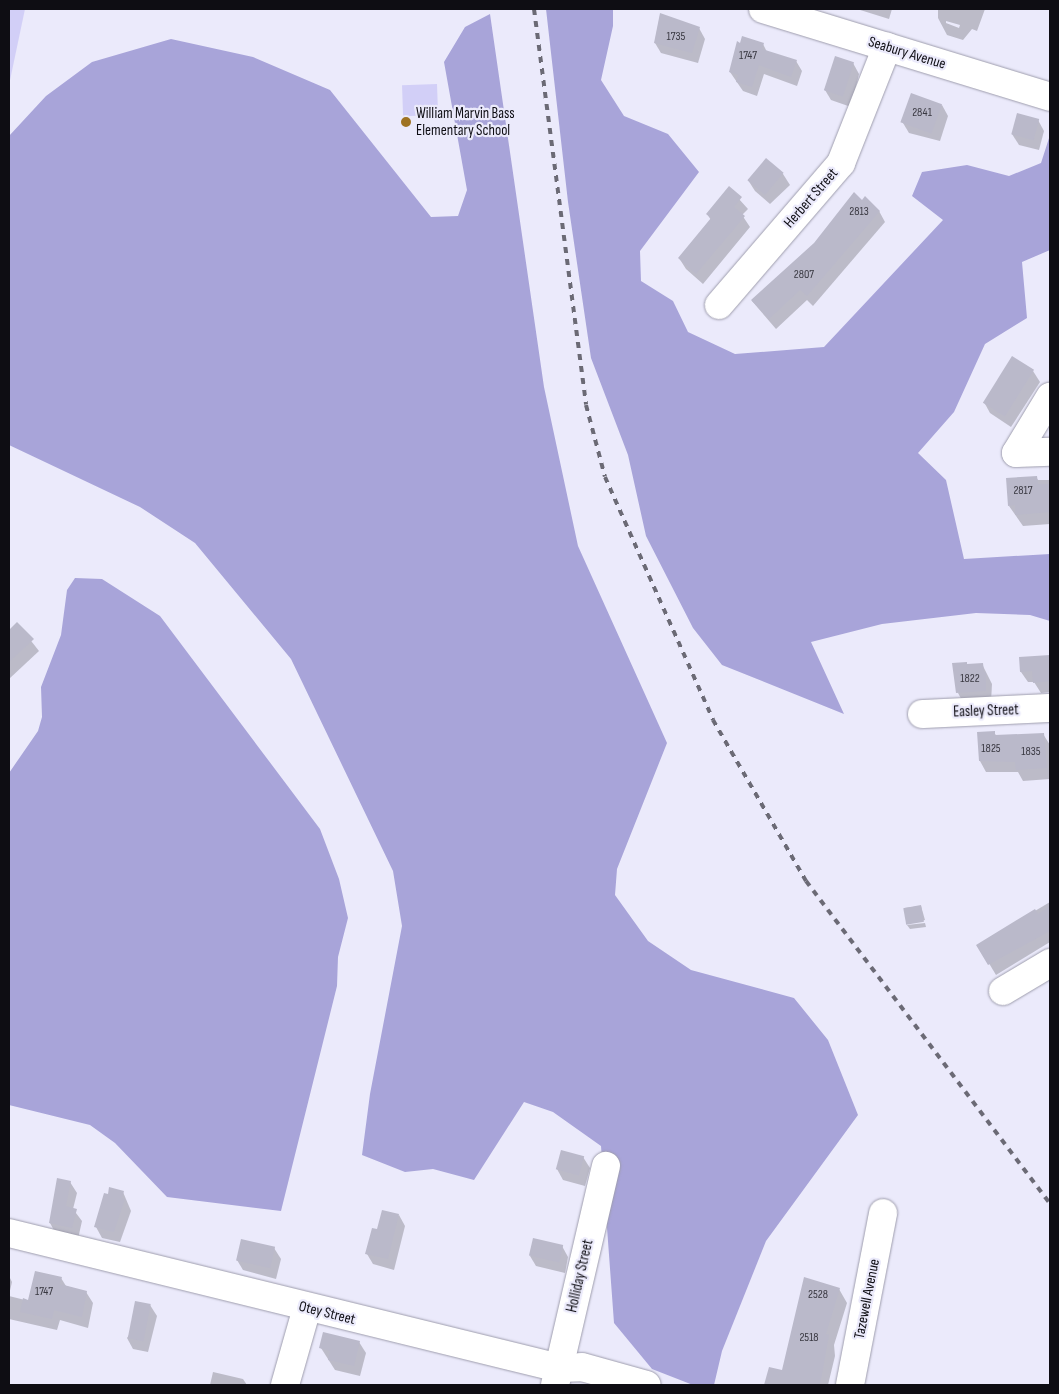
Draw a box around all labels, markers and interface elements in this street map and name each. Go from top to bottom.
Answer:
house number: 1735 [667,30,685,44]
street label: Seabury Avenue [866,33,948,73]
house number: 1747 [739,49,757,63]
place label: William Marvin Bass Elementary School [416,104,515,139]
house number: 2841 [912,106,932,120]
marker: William Marvin Bass Elementary School [400,116,412,128]
street label: Herbert Street [780,164,842,232]
house number: 2813 [849,205,869,219]
house number: 2807 [794,268,814,282]
house number: 2817 [1013,484,1033,498]
house number: 1822 [960,672,980,686]
street label: Easley Street [953,701,1019,721]
house number: 1825 [981,742,1001,756]
house number: 1835 [1021,745,1041,759]
street label: Holliday Street [563,1238,597,1314]
street label: Tazewell Avenue [850,1257,884,1341]
house number: 1747 [35,1285,53,1299]
house number: 2528 [808,1288,828,1302]
street label: Otey Street [297,1297,357,1329]
house number: 2518 [799,1331,819,1345]

